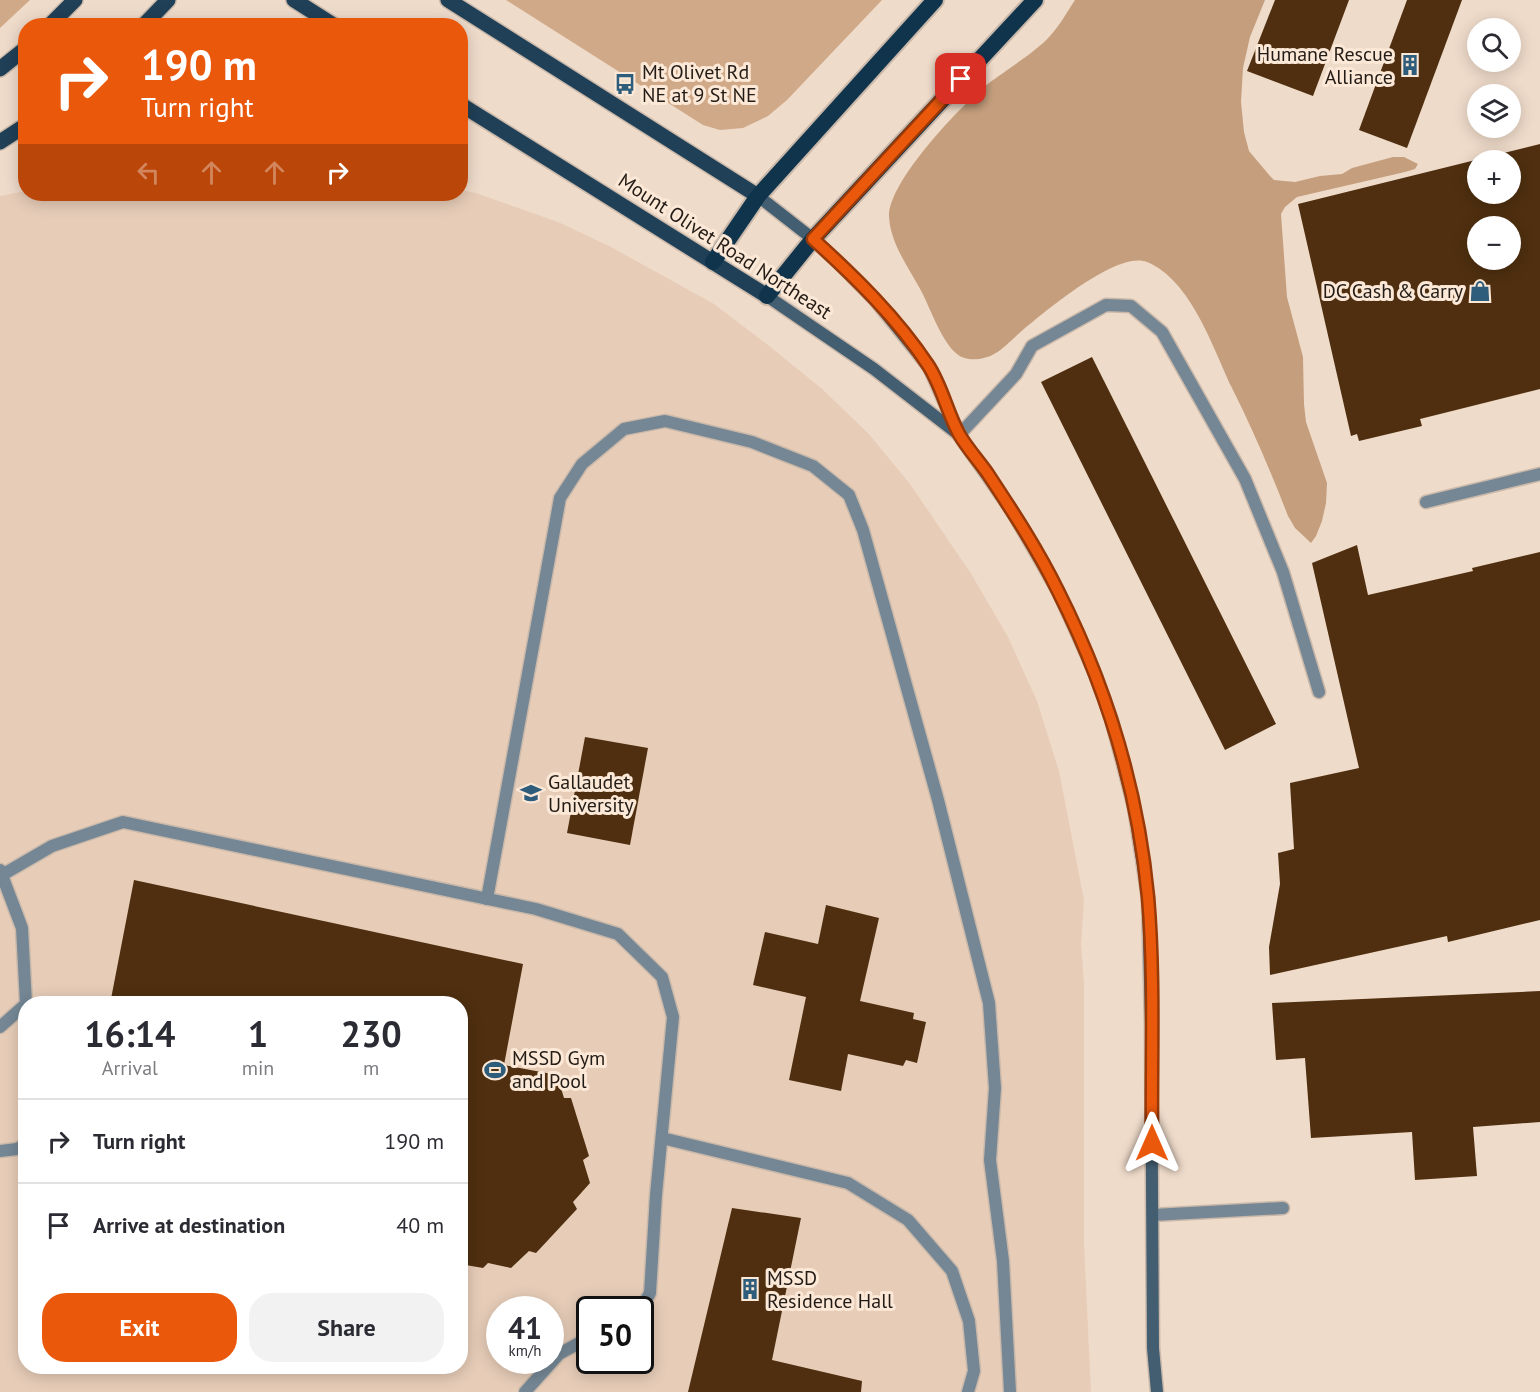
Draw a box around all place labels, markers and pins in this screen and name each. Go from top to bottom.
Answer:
place label: Humane Rescue Alliance [1257,41,1393,90]
pin [935,53,986,104]
building icon: Humane Rescue Alliance [1398,53,1422,77]
place label: Mt Olivet Rd NE at 9 St NE [642,59,757,108]
bus stop icon: Mt Olivet Rd NE at 9 St NE [613,72,637,96]
place label: DC Cash & Carry [1323,278,1464,304]
shop icon: DC Cash & Carry [1468,279,1492,303]
place label: Gallaudet University [548,769,634,818]
school or university icon: Gallaudet University [519,781,543,805]
place label: MSSD Gym and Pool [512,1045,605,1094]
sports icon: MSSD Gym and Pool [483,1058,507,1082]
place label: MSSD Residence Hall [767,1265,893,1314]
building icon: MSSD Residence Hall [738,1277,762,1301]

